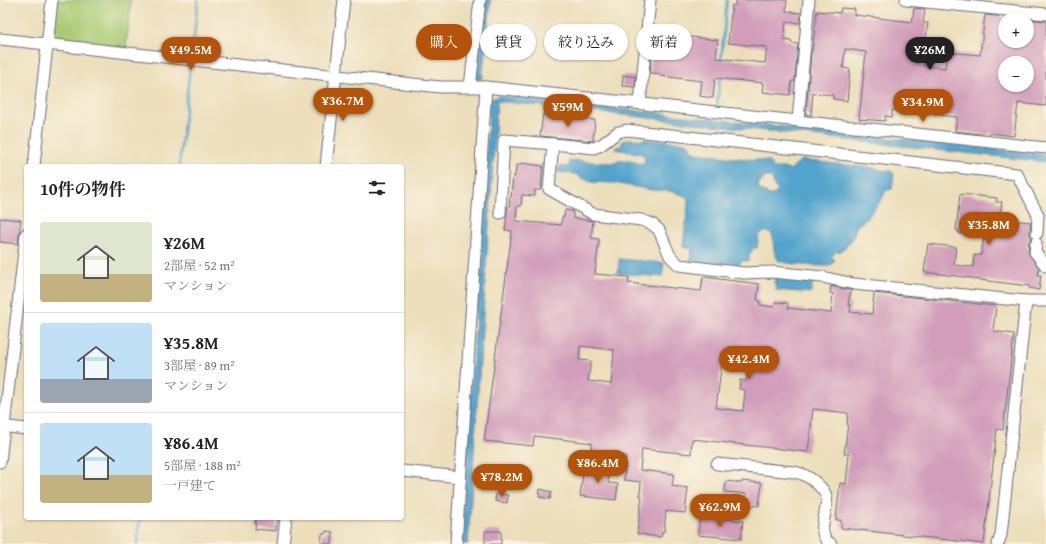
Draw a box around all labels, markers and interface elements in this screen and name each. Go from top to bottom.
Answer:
map controls [998,12,1034,92]
button: + [998,12,1034,48]
chip: 購入 [416,24,472,60]
chip: 賃貸 [480,24,536,60]
chip: 絞り込み [544,24,628,60]
chip: 新着 [636,24,692,60]
pin: ¥49.5M [158,37,224,71]
pin: ¥26M [906,37,954,71]
text: ¥49.5M [170,40,212,59]
text: ¥26M [914,40,946,59]
button: − [998,56,1034,92]
pin: ¥36.7M [310,88,376,122]
pin: ¥34.9M [890,89,956,123]
text: ¥36.7M [322,91,364,110]
text: ¥34.9M [902,92,944,111]
pin: ¥59M [544,94,592,128]
text: ¥59M [552,97,584,116]
text: 10件の物件 [40,176,126,201]
icon: filters [366,177,388,199]
pin: ¥35.8M [956,212,1022,246]
text: ¥35.8M [968,215,1010,234]
text: ¥26M [164,230,205,255]
icon: home [72,238,120,286]
text: 2部屋 · 52 m² [164,256,235,275]
text: マンション [164,276,228,295]
text: ¥35.8M [164,330,219,355]
icon: home [72,339,120,387]
pin: ¥42.4M [716,346,782,380]
text: ¥42.4M [728,349,770,368]
text: 3部屋 · 89 m² [164,356,235,375]
text: マンション [164,376,228,395]
text: ¥86.4M [164,430,219,455]
icon: home [72,439,120,487]
pin: ¥86.4M [565,450,631,484]
text: ¥86.4M [577,453,619,472]
text: 5部屋 · 188 m² [164,456,241,475]
pin: ¥78.2M [469,464,535,498]
text: ¥78.2M [481,467,523,486]
text: 一戸建て [164,476,216,495]
pin: ¥62.9M [687,494,753,528]
text: ¥62.9M [699,497,741,516]

